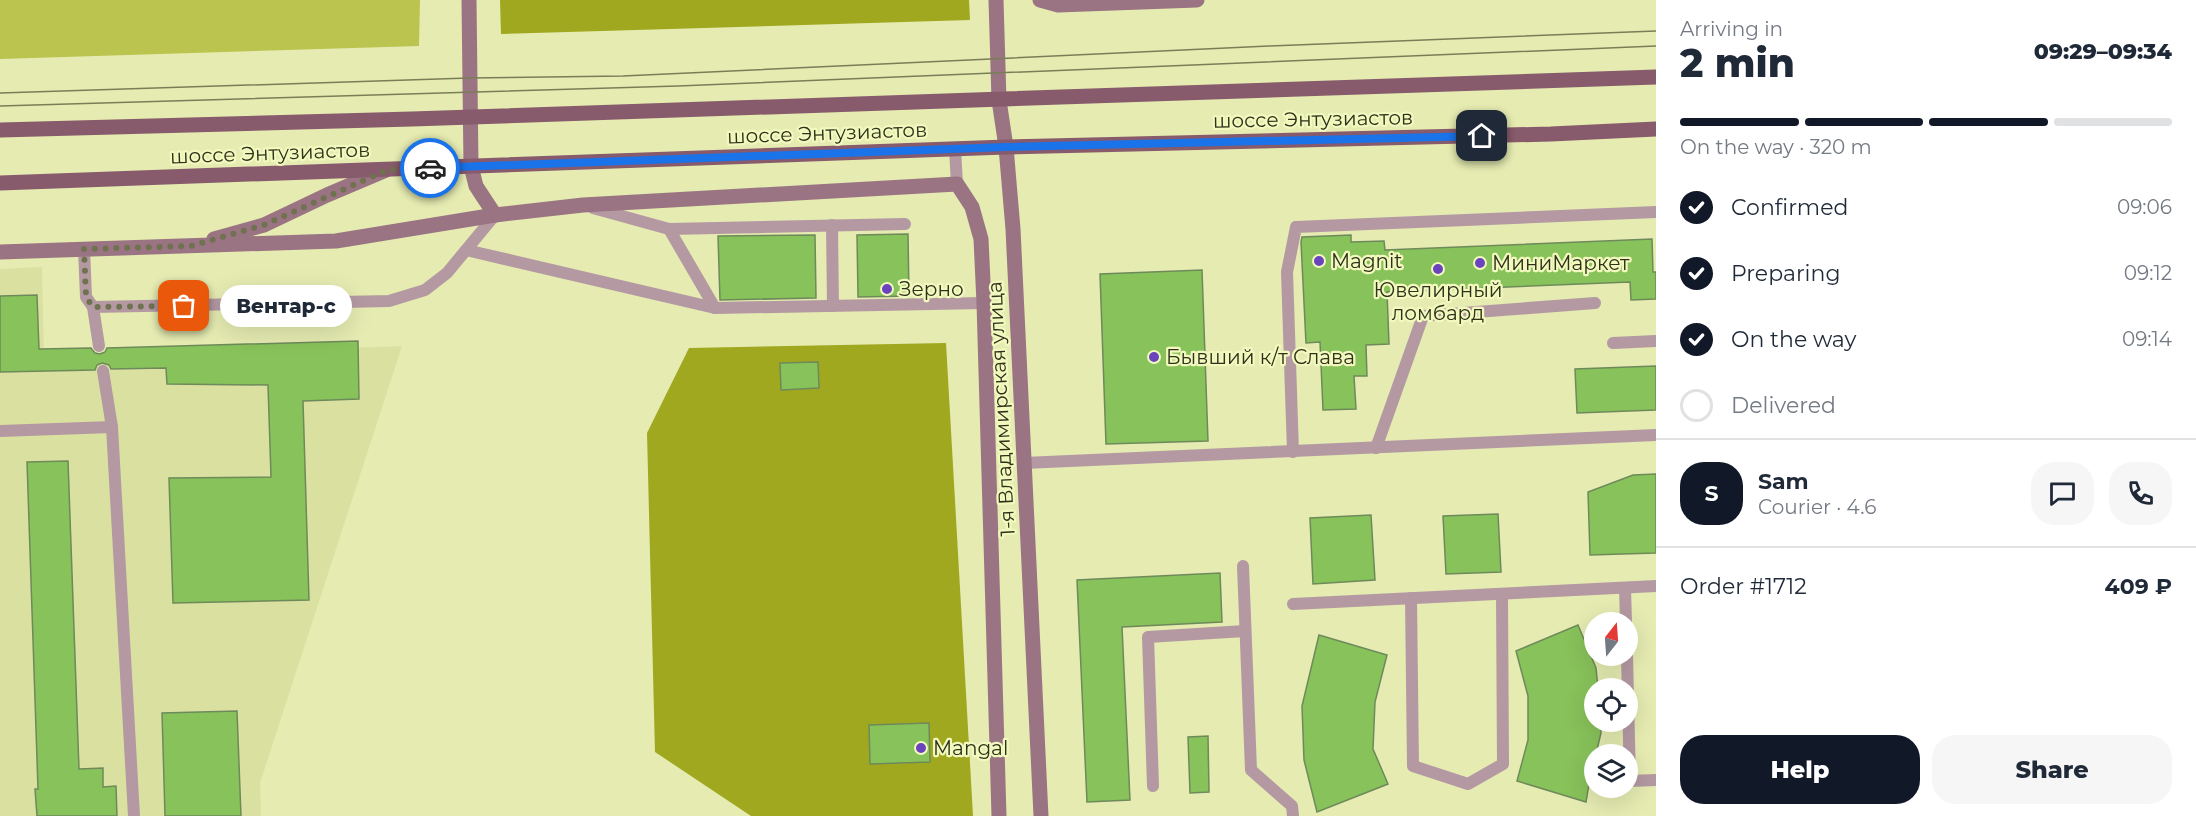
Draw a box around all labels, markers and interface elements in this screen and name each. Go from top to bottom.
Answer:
text: Arriving in [1680,17,1783,41]
text: 09:29–09:34 [2034,38,2172,65]
text: 2 min [1680,39,1795,87]
street label: шоссе Энтузиастов [1213,105,1413,133]
pin [1456,110,1507,161]
street label: шоссе Энтузиастов [726,118,928,148]
icon: home [1465,119,1498,152]
text: On the way · 320 m [1680,135,1872,159]
street label: шоссе Энтузиастов [169,138,371,168]
courier [400,138,460,198]
icon: car [414,152,447,185]
icon: check [1680,191,1713,224]
text: Confirmed [1731,194,1848,221]
text: 09:06 [2117,195,2172,219]
place label: Magnit [1331,249,1402,273]
place label: МиниМаркет [1492,251,1630,275]
marker: Magnit [1312,254,1326,268]
marker: МиниМаркет [1473,256,1487,270]
icon: check [1680,257,1713,290]
text: Preparing [1731,260,1840,287]
text: 09:12 [2124,261,2172,285]
marker: Ювелирный ломбард [1431,262,1445,276]
place label: Зерно [899,277,964,301]
place label: Ювелирный ломбард [1373,278,1503,325]
pin [158,280,209,331]
street label: 1-я Владимирская улица [982,281,1020,537]
marker: Зерно [880,282,894,296]
callout: Вентар-с [220,285,352,327]
icon: bag [167,289,200,322]
text: Вентар-с [236,294,336,318]
icon: check [1680,323,1713,356]
text: On the way [1731,326,1856,353]
text: 09:14 [2122,327,2172,351]
place label: Бывший к/т Слава [1166,345,1355,369]
marker: Бывший к/т Слава [1147,350,1161,364]
text: Delivered [1731,392,1836,419]
button: chat [2031,462,2094,525]
button: phone [2109,462,2172,525]
text: Sam [1758,468,1809,495]
text: S [1704,480,1719,507]
text: Courier · 4.6 [1758,495,1876,519]
text: Order #1712 [1680,573,1807,600]
text: 409 ₽ [2105,573,2172,600]
north arrow [1584,612,1638,666]
map controls [1584,612,1638,798]
button: locate [1584,678,1638,732]
button: Help [1680,735,1920,804]
button: Share [1932,735,2172,804]
place label: Mangal [933,736,1008,760]
marker: Mangal [914,741,928,755]
button: layers [1584,744,1638,798]

